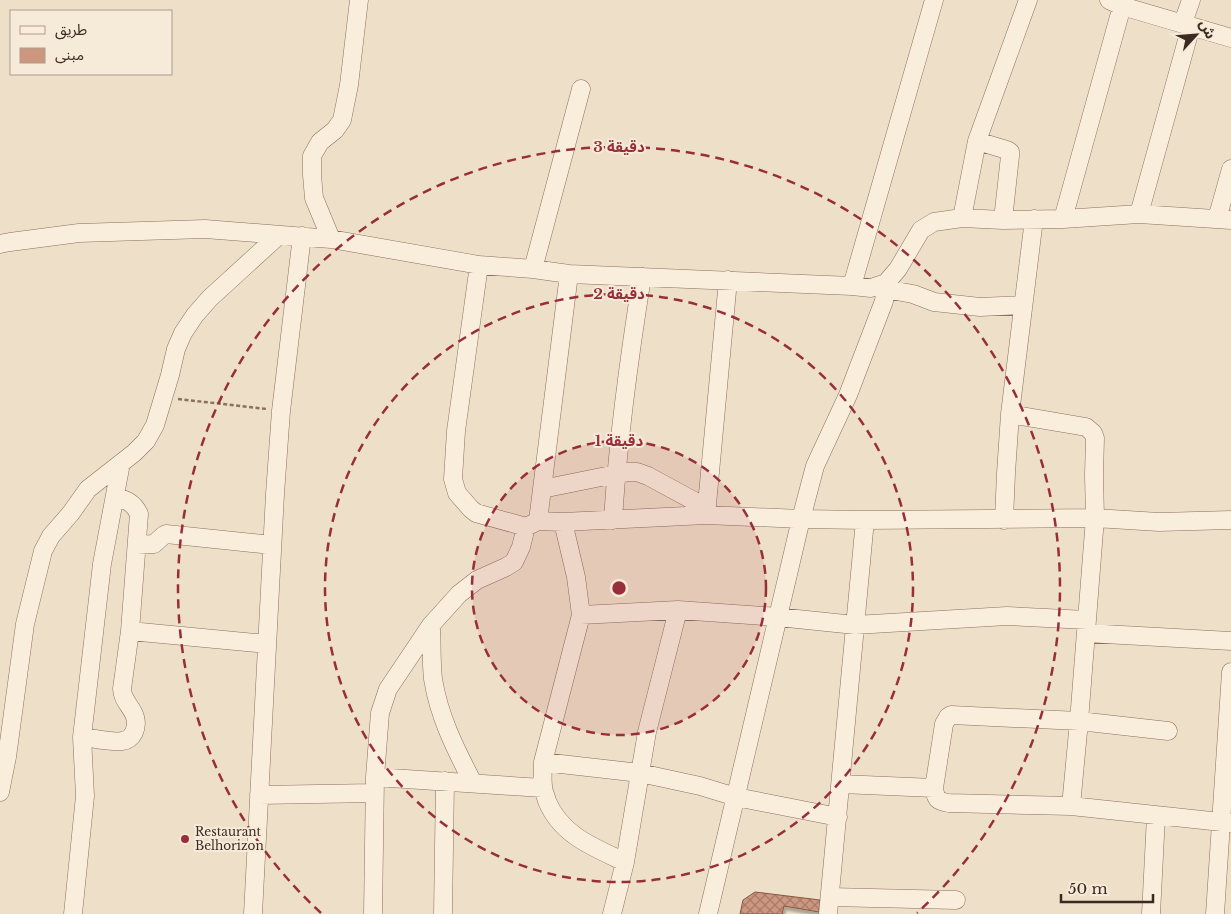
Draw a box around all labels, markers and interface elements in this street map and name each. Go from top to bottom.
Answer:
legend [10,10,172,75]
north arrow [1171,10,1221,60]
text: ش [1195,17,1220,42]
text: طريق [55,20,87,40]
text: مبنى [55,45,84,64]
text: 3 دقيقة [593,137,645,156]
text: 2 دقيقة [593,284,645,303]
text: 1 دقيقة [595,431,643,450]
centre of rings [610,579,628,597]
place label: Restaurant Belhorizon [195,824,264,853]
marker: Restaurant Belhorizon [179,833,191,845]
scale bar [1061,872,1154,904]
text: 50 m [1068,879,1108,898]

